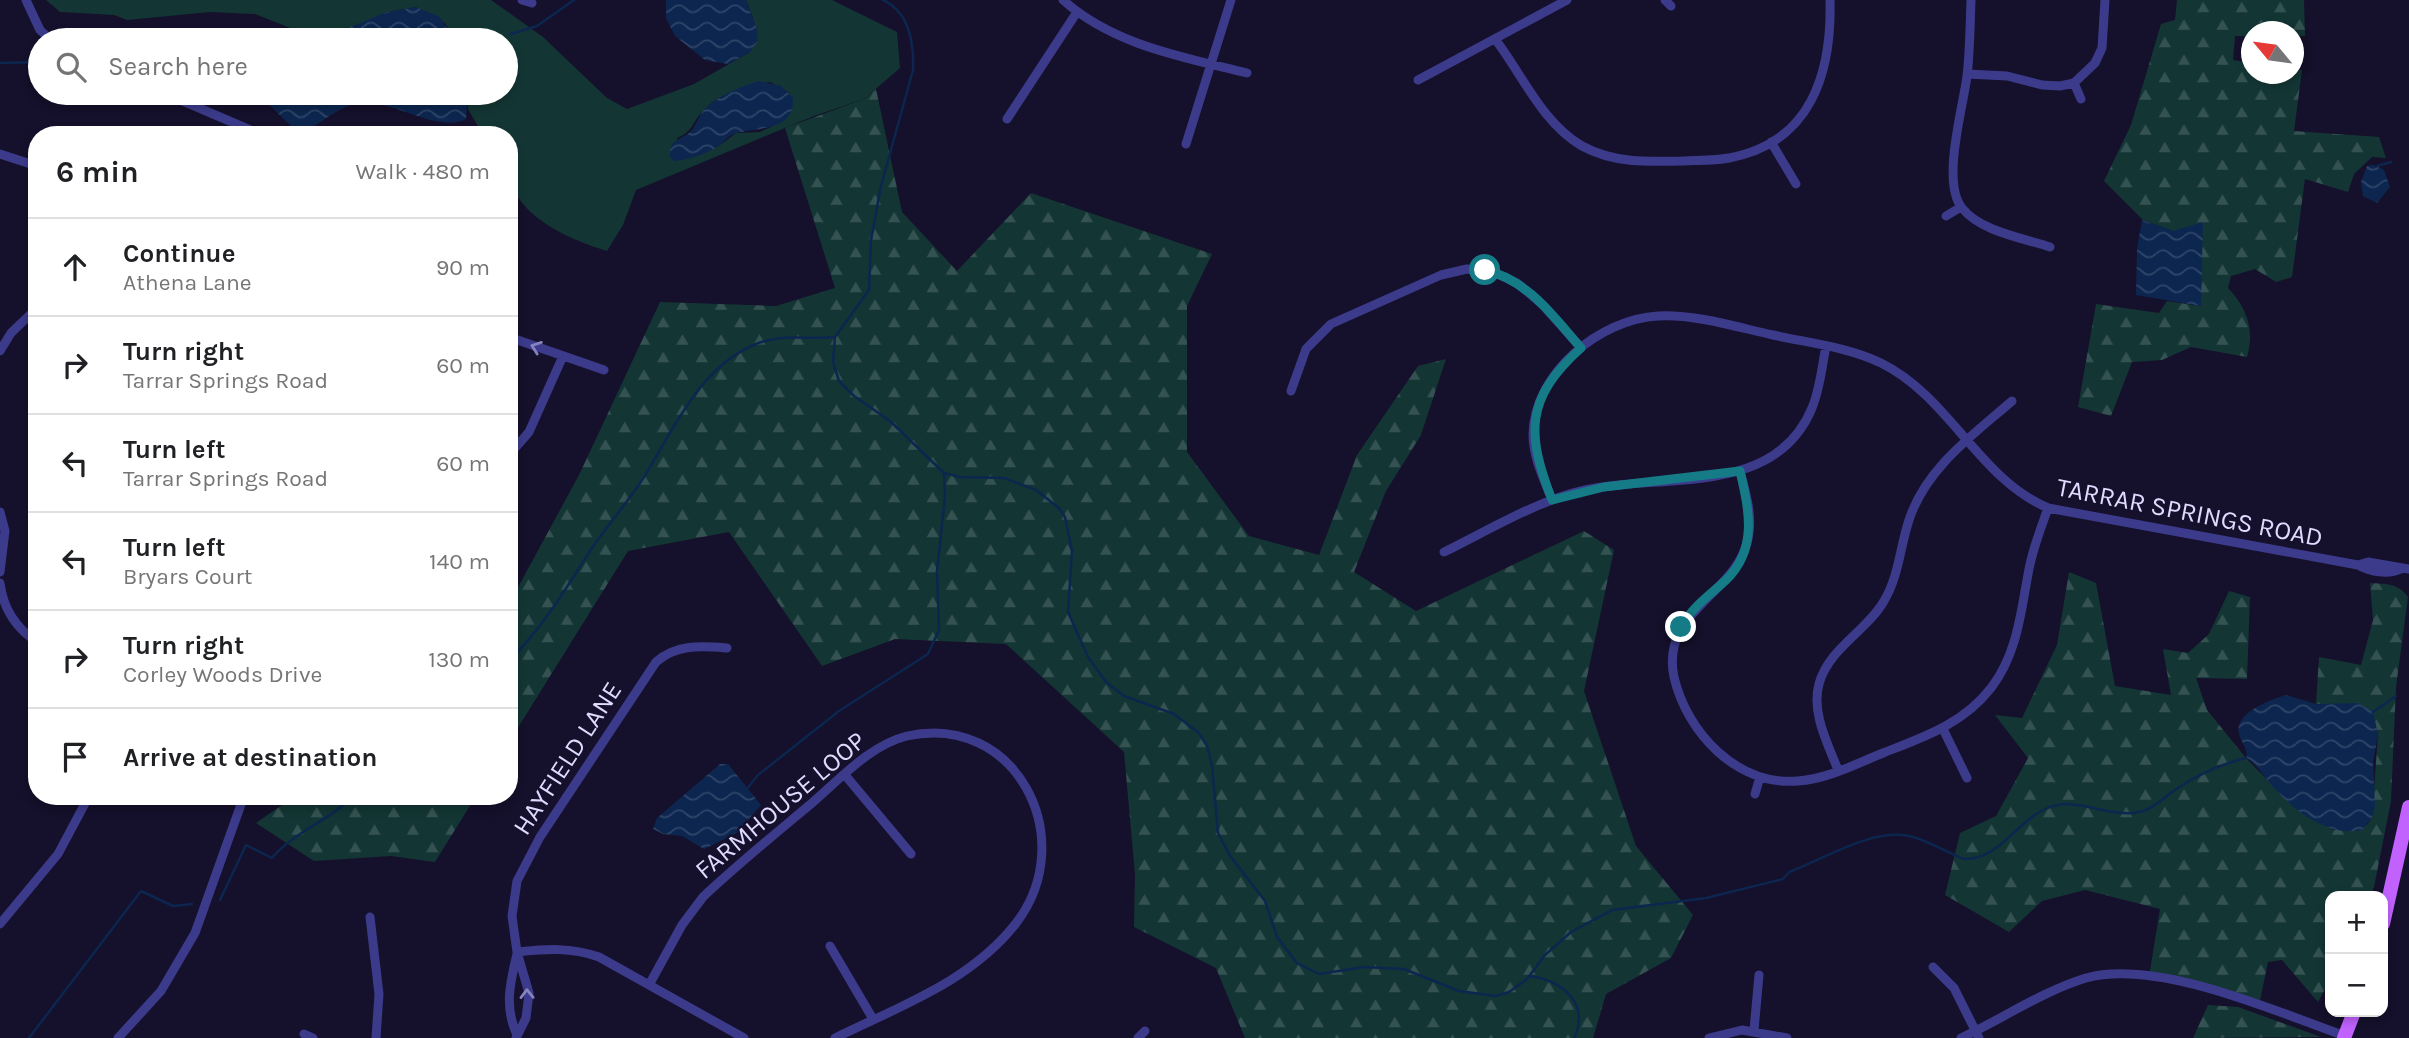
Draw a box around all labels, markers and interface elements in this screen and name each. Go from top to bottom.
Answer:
north arrow [2241,21,2304,84]
search box [28,28,518,105]
icon: search [52,48,90,86]
text: Search here [108,51,248,82]
text: 6 min [56,154,139,190]
text: Walk · 480 m [355,158,490,185]
text: Continue [123,238,235,269]
icon: ahead [56,248,94,286]
text: 90 m [436,254,490,281]
route start [1469,254,1500,285]
text: Athena Lane [123,269,252,296]
text: Turn right [123,336,244,367]
one-way arrow [531,341,543,355]
icon: right [56,346,94,384]
text: 60 m [436,352,490,379]
text: Tarrar Springs Road [123,367,328,394]
text: Turn left [123,434,225,465]
icon: left [56,444,94,482]
text: 60 m [436,450,490,477]
text: Tarrar Springs Road [123,465,328,492]
street label: TARRAR SPRINGS ROAD [2054,471,2326,553]
text: Turn left [123,532,225,563]
icon: left [56,542,94,580]
text: 140 m [429,548,490,575]
text: Bryars Court [123,563,252,590]
route end [1665,611,1696,642]
text: Turn right [123,630,244,661]
icon: right [56,640,94,678]
text: 130 m [428,646,490,673]
text: Corley Woods Drive [123,661,322,688]
street label: HAYFIELD LANE [506,676,628,841]
street label: FARMHOUSE LOOP [689,725,872,886]
icon: arrive [56,738,94,776]
text: Arrive at destination [123,742,377,773]
map controls [2325,891,2388,1017]
button: + [2325,891,2388,954]
button: − [2325,954,2388,1017]
one-way arrow [520,988,535,999]

